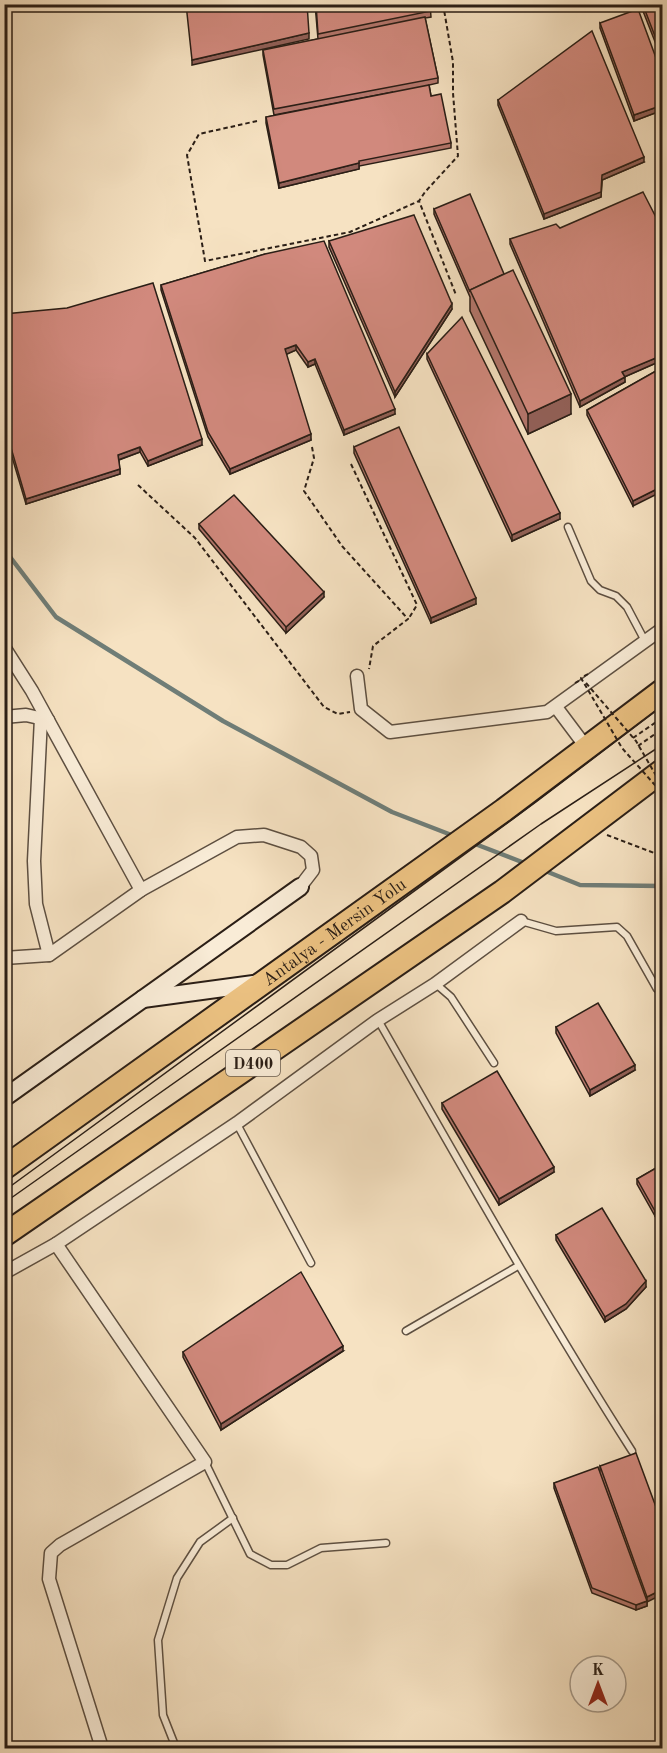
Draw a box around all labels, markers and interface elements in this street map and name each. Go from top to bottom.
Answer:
street label: Antalya - Mersin Yolu [260,875,410,990]
road number: D400 [226,1050,280,1076]
north arrow [568,1654,628,1714]
text: K [592,1663,604,1679]

